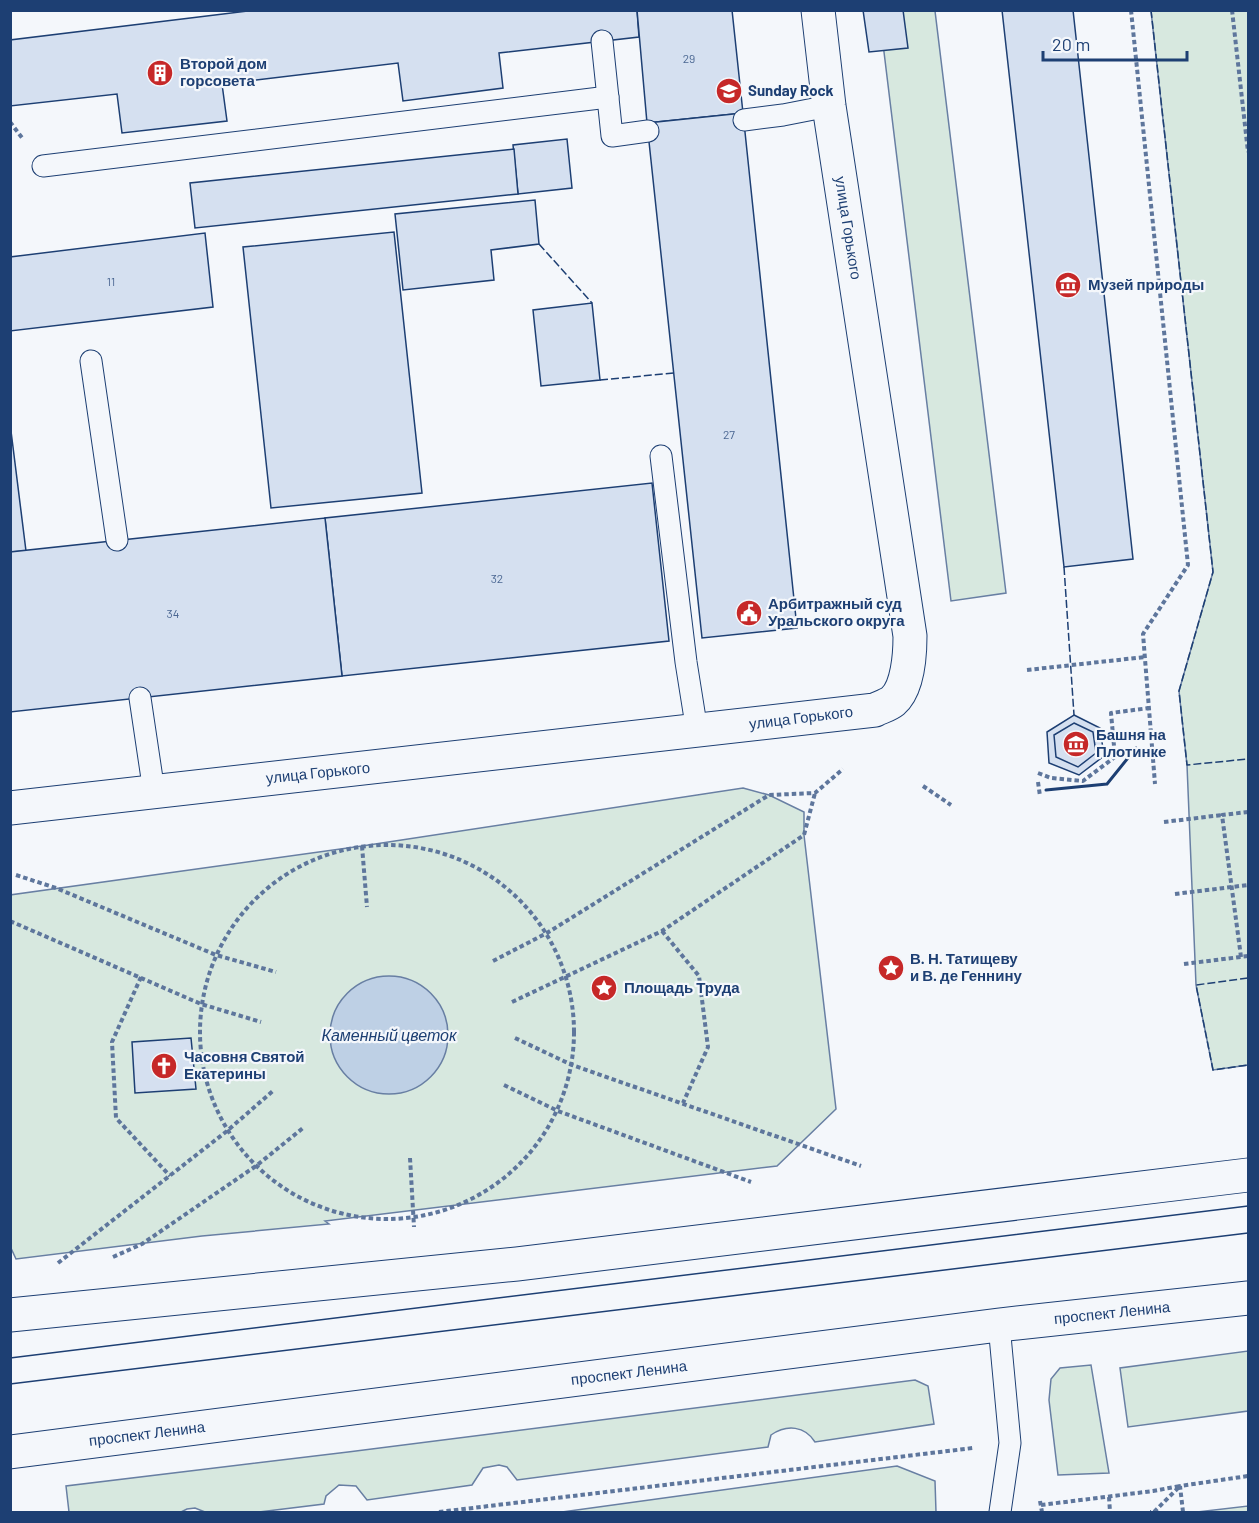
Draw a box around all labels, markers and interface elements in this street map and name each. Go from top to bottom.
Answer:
scale bar [1043,24,1187,62]
text: 20 m [1052,33,1090,55]
house number: 29 [683,51,695,65]
place label: Второй дом горсовета [180,54,267,89]
building icon: Второй дом горсовета [145,58,175,88]
school or university icon: Sunday Rock [714,76,744,106]
place label: Sunday Rock [748,81,834,99]
street label: улица Горького [832,175,866,281]
museum icon: Музей природы [1053,270,1083,300]
house number: 11 [107,274,115,288]
place label: Музей природы [1088,275,1204,293]
house number: 27 [723,427,735,441]
house number: 32 [491,571,503,585]
place label: Арбитражный суд Уральского округа [768,594,905,629]
public building icon: Арбитражный суд Уральского округа [734,598,764,628]
house number: 34 [167,606,179,620]
street label: улица Горького [748,702,854,732]
place label: Башня на Плотинке [1096,725,1166,760]
museum icon: Башня на Плотинке [1061,729,1091,759]
street label: улица Горького [265,758,371,786]
place label: В. Н. Татищеву и В. де Геннину [910,949,1022,984]
place icon: В. Н. Татищеву и В. де Геннину [876,953,906,983]
place icon: Площадь Труда [589,973,619,1003]
place label: Площадь Труда [624,978,740,996]
water label: Каменный цветок [321,1025,458,1044]
place label: Часовня Святой Екатерины [184,1047,305,1082]
church icon: Часовня Святой Екатерины [149,1051,179,1081]
street label: проспект Ленина [1053,1297,1172,1327]
street label: проспект Ленина [570,1356,689,1388]
street label: проспект Ленина [88,1417,207,1449]

